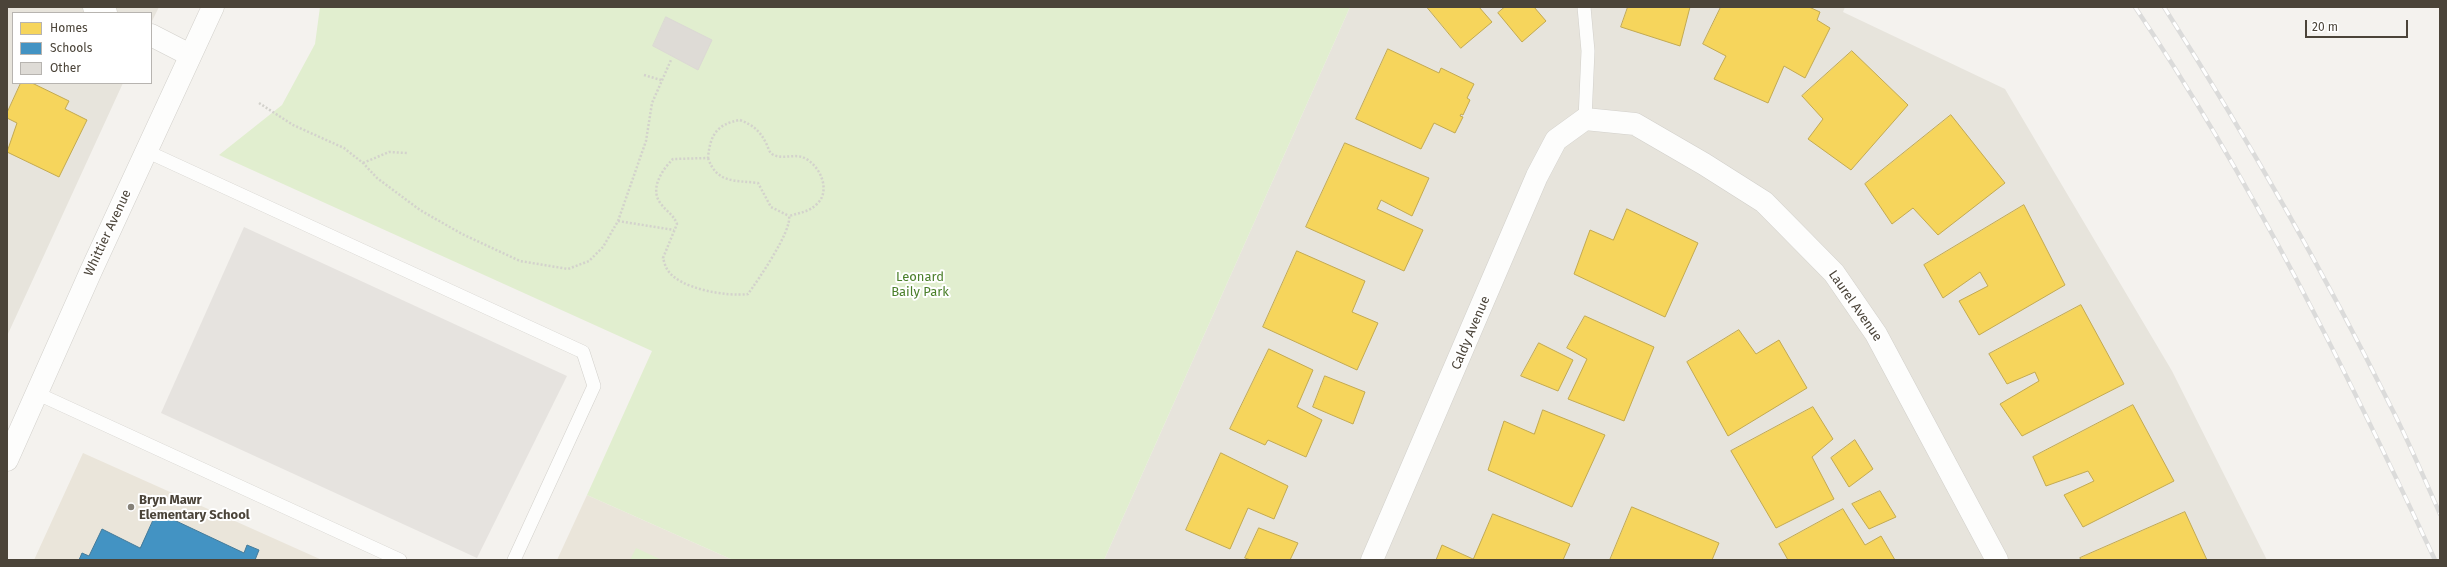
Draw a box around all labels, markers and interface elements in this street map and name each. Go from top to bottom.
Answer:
legend [12,12,152,84]
scale bar [2307,12,2410,38]
text: 20 m [2312,20,2338,34]
text: Homes [50,21,88,35]
text: Schools [50,41,92,55]
text: Other [50,61,81,75]
street label: Whittier Avenue [81,187,135,279]
street label: Laurel Avenue [1825,267,1885,345]
park label: Leonard Baily Park [891,269,949,300]
street label: Caldy Avenue [1448,294,1494,372]
place label: Bryn Mawr Elementary School [139,492,250,523]
marker: Bryn Mawr Elementary School [126,502,136,512]

